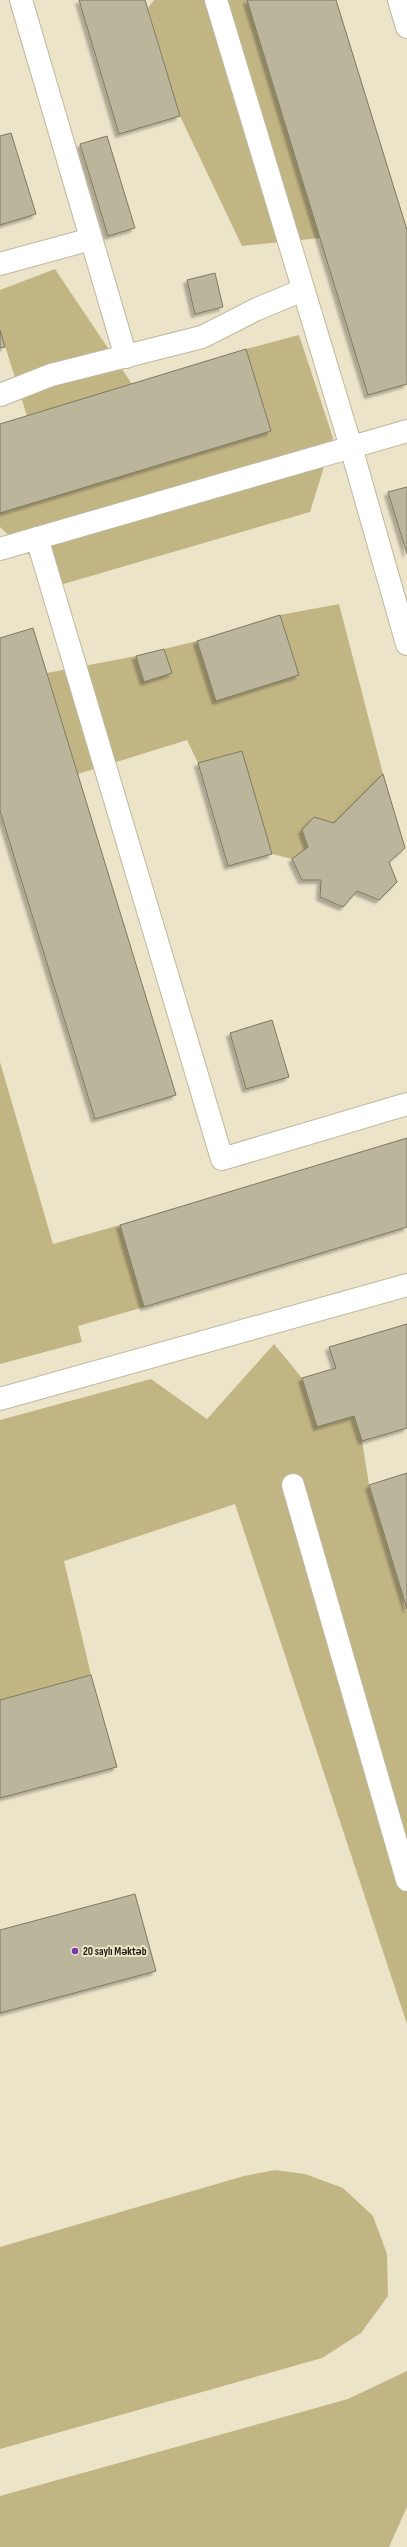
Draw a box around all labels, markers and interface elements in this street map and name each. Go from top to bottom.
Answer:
place label: 20 saylı Məktəb [83,1945,147,1958]
marker: 20 saylı Məktəb [70,1946,80,1956]

